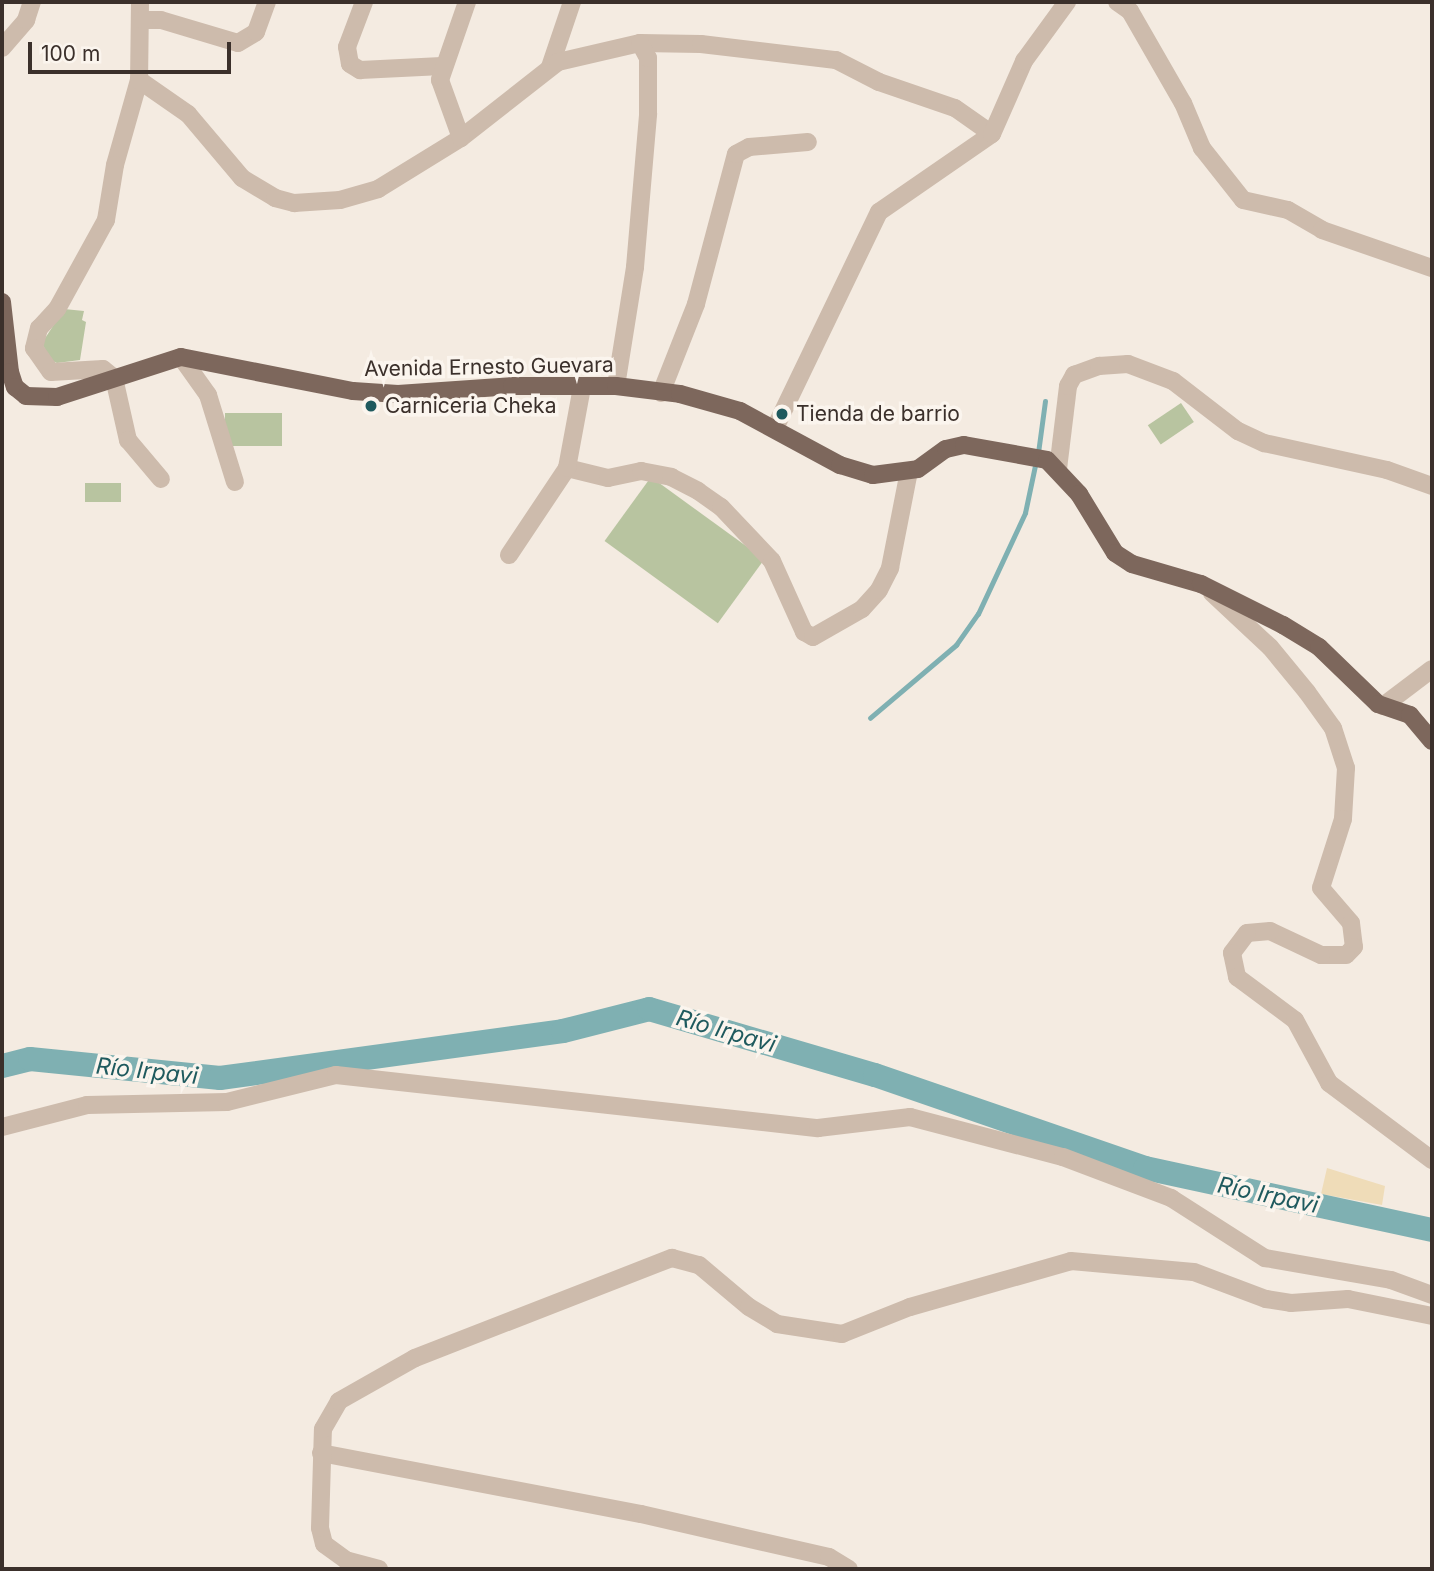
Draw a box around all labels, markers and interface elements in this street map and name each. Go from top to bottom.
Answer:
scale bar [32,28,234,72]
text: 100 m [41,41,100,66]
street label: Avenida Ernesto Guevara [364,352,614,382]
place label: Carniceria Cheka [385,393,556,419]
marker: Carniceria Cheka [363,398,379,414]
place label: Tienda de barrio [796,401,960,427]
marker: Tienda de barrio [774,406,790,422]
water label: Río Irpavi [673,1004,779,1058]
water label: Río Irpavi [95,1052,199,1090]
water label: Río Irpavi [1215,1171,1321,1219]

